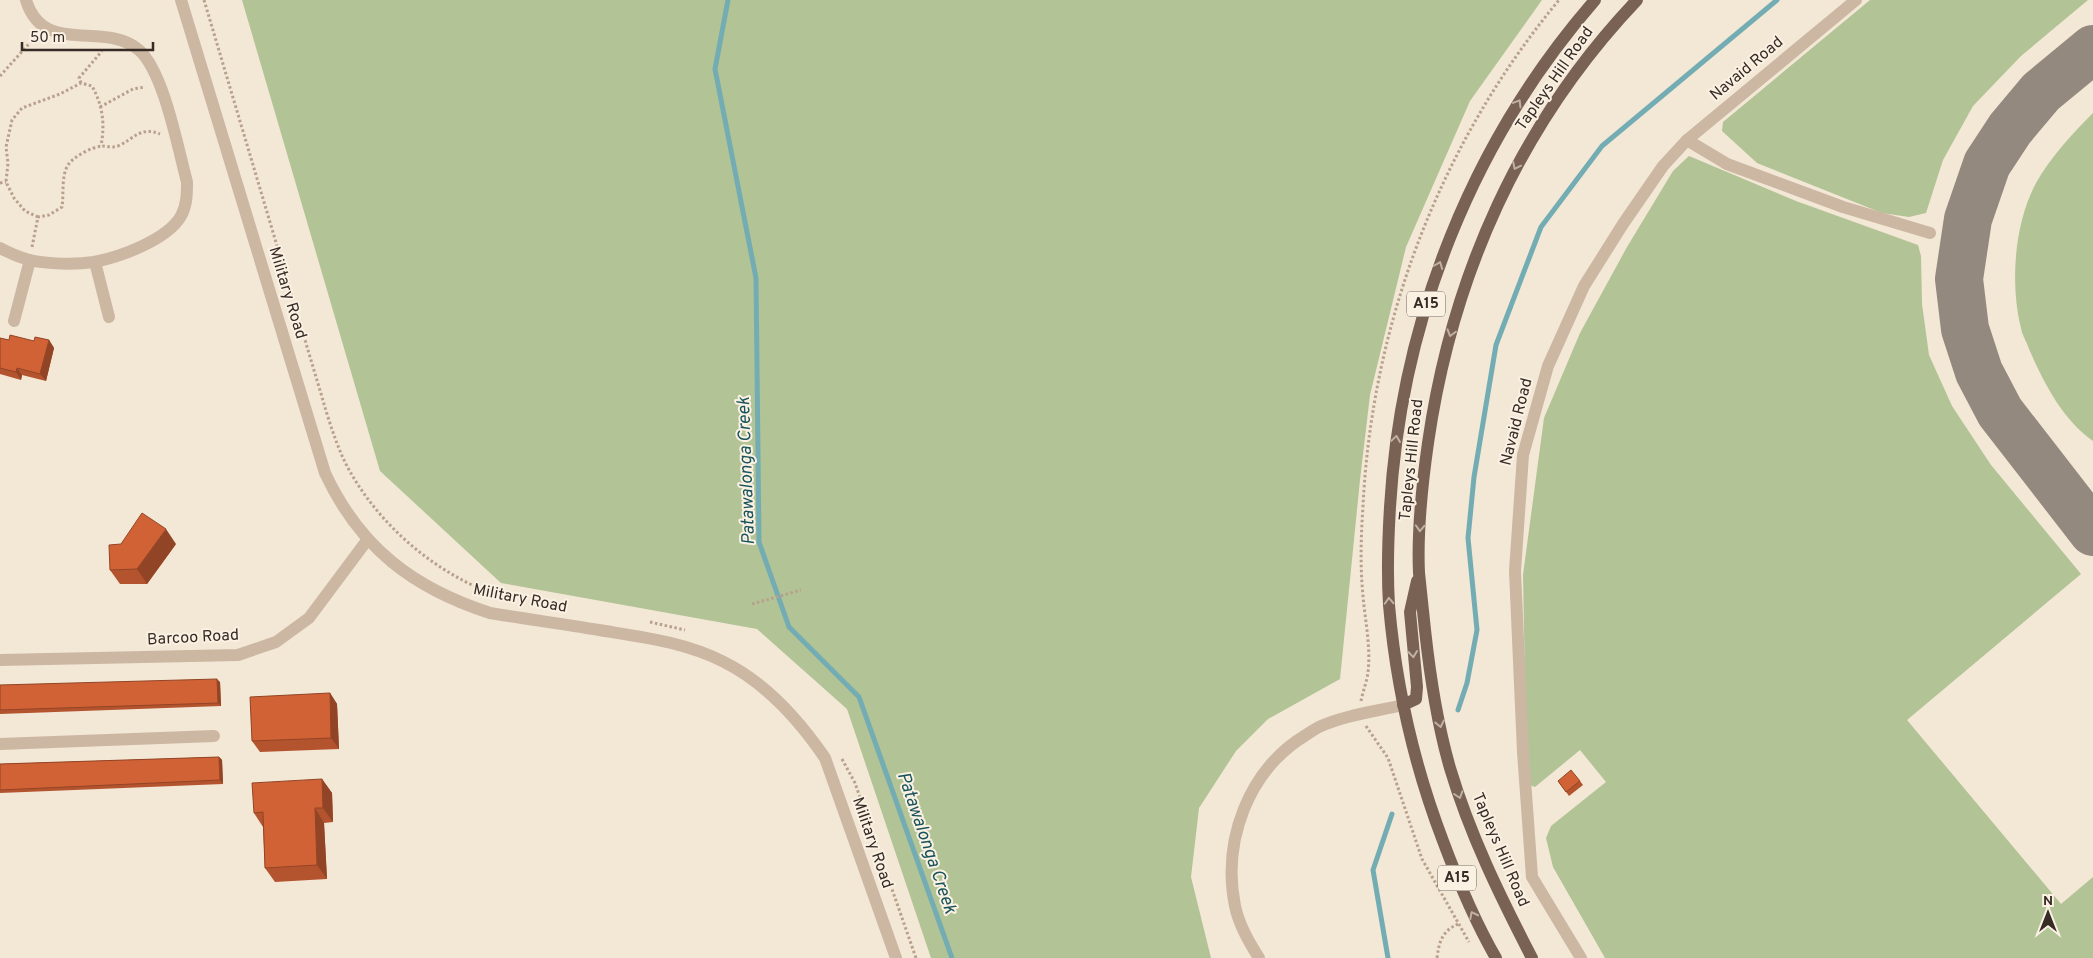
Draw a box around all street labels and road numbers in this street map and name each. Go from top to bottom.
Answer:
street label: Tapleys Hill Road [1512,23,1598,135]
street label: Navaid Road [1706,33,1788,105]
street label: Military Road [264,244,310,342]
road number: A15 [1407,292,1445,316]
street label: Navaid Road [1496,376,1538,468]
street label: Tapleys Hill Road [1396,398,1428,522]
street label: Military Road [471,580,569,618]
street label: Barcoo Road [146,626,240,650]
street label: Tapleys Hill Road [1467,790,1533,910]
street label: Military Road [847,795,897,891]
road number: A15 [1438,866,1476,890]

